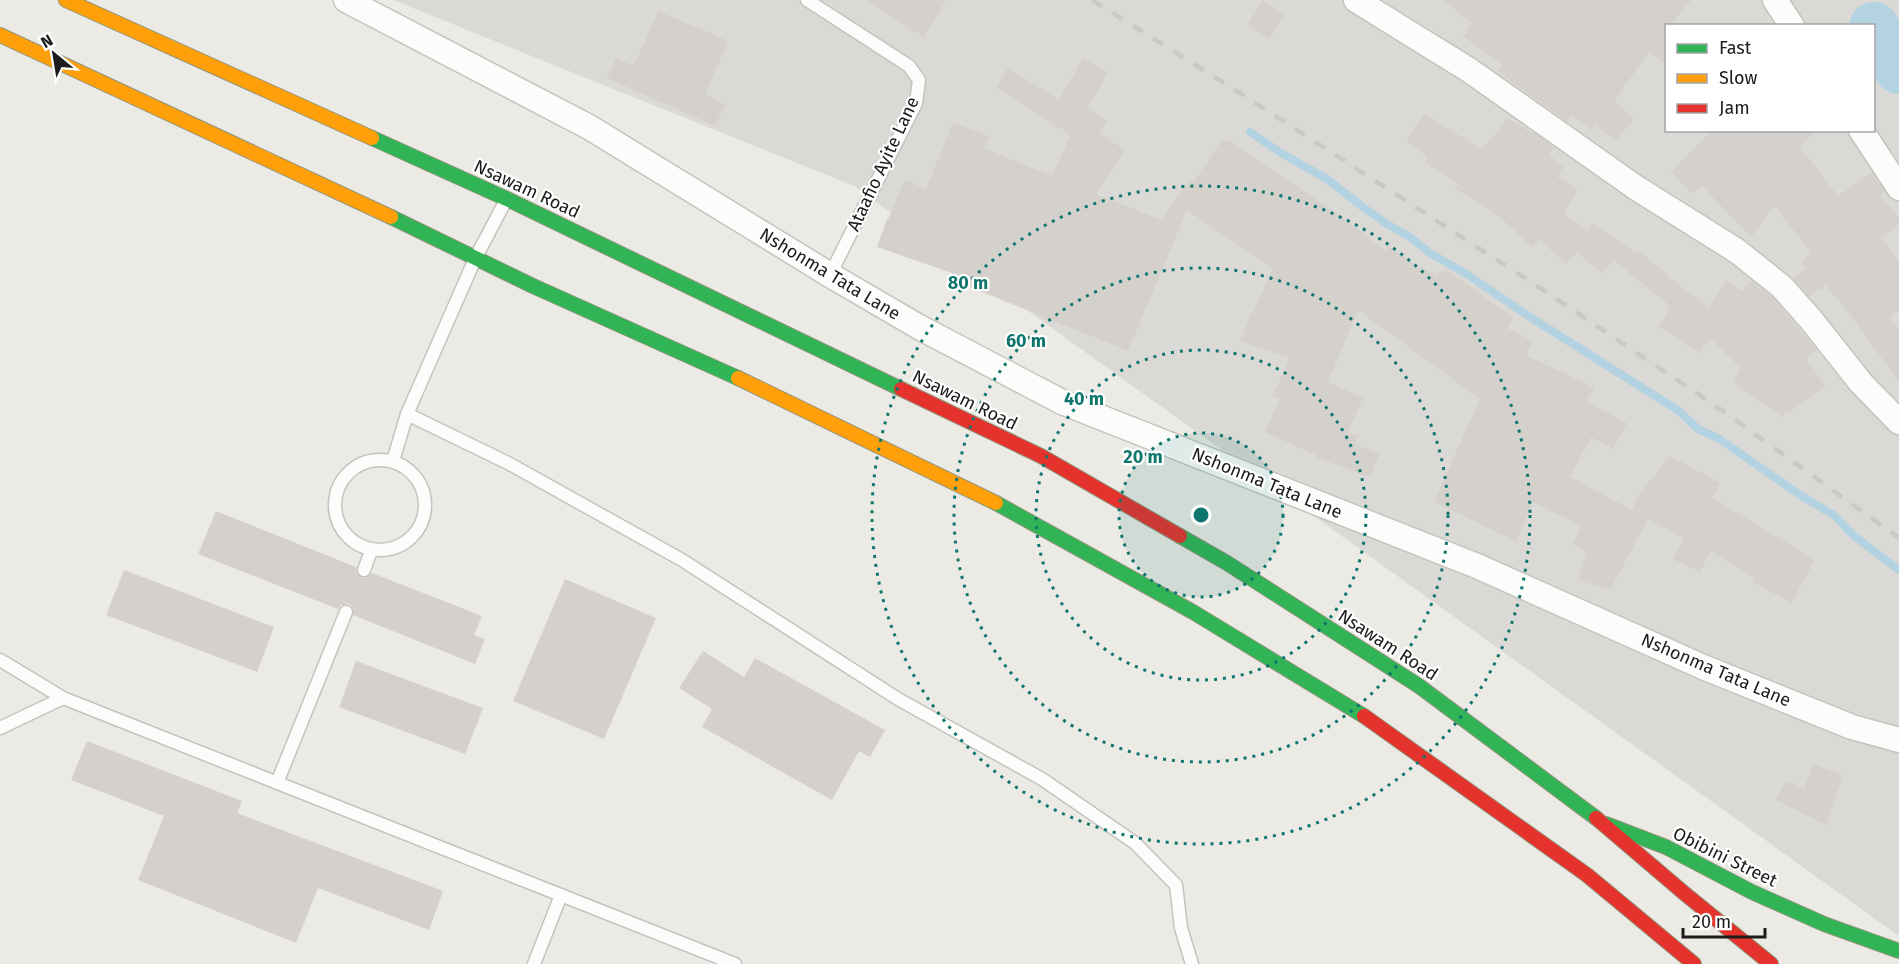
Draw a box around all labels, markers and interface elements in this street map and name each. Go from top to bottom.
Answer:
north arrow [24,24,84,84]
legend [1665,24,1875,132]
text: N [37,31,56,52]
text: Fast [1719,37,1752,59]
text: Slow [1719,67,1758,89]
street label: Ataafio Ayite Lane [842,93,924,235]
text: Jam [1719,97,1750,119]
street label: Nsawam Road [471,155,583,223]
street label: Nshonma Tata Lane [756,223,904,325]
text: 80 m [948,272,988,294]
text: 60 m [1006,330,1046,352]
street label: Nsawam Road [909,365,1021,435]
text: 40 m [1064,388,1104,410]
street label: Nshonma Tata Lane [1189,443,1345,523]
text: 20 m [1123,446,1163,468]
centre of rings [1191,505,1211,525]
street label: Nsawam Road [1334,605,1442,685]
street label: Nshonma Tata Lane [1638,629,1794,711]
street label: Obibini Street [1669,822,1781,892]
scale bar [1683,901,1766,939]
text: 20 m [1692,911,1731,933]

